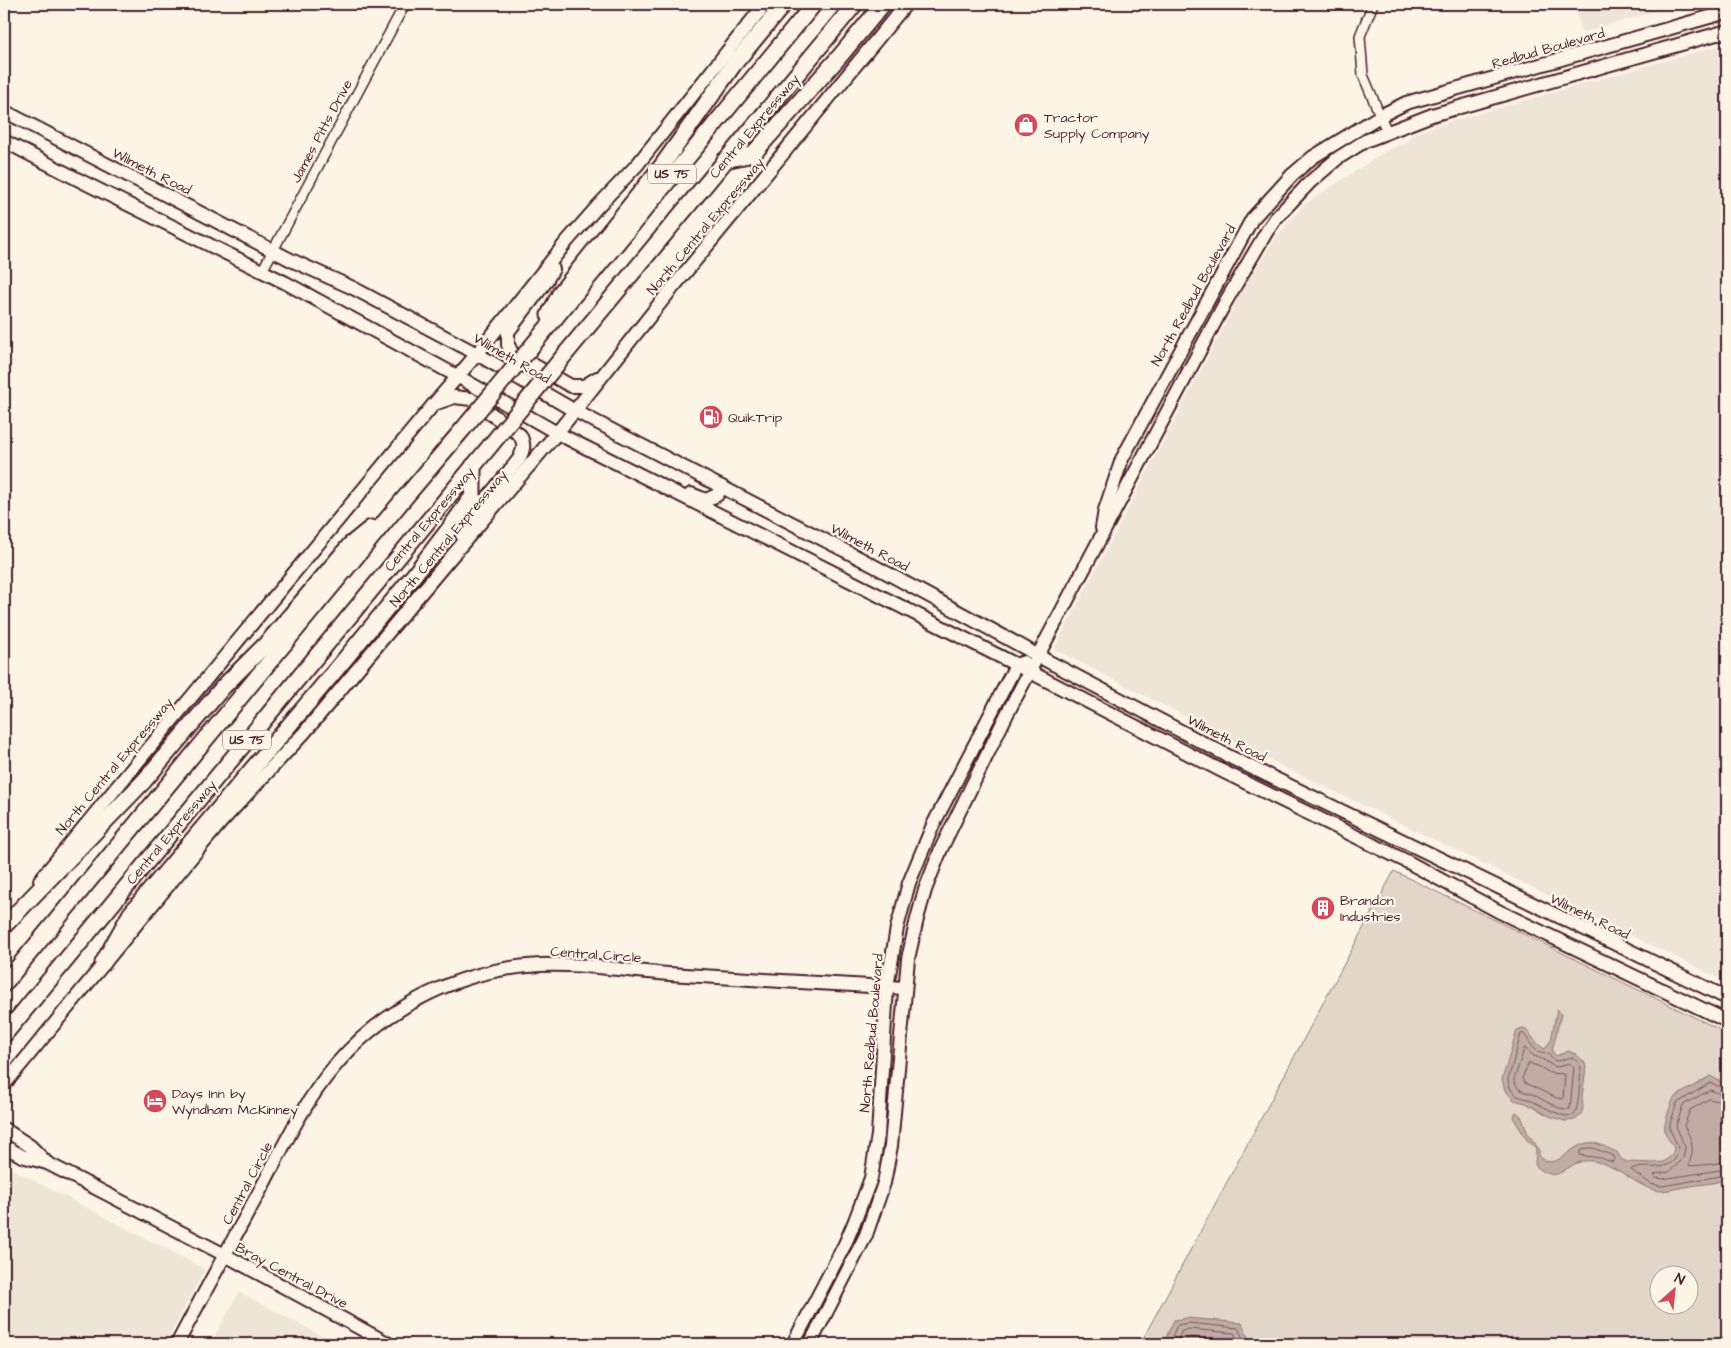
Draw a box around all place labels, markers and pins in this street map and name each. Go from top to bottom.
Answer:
place label: Tractor Supply Company [1044,108,1150,144]
shop icon: Tractor Supply Company [1013,112,1039,138]
fuel station icon: QuikTrip [698,404,724,430]
place label: QuikTrip [728,408,782,428]
place label: Brandon Industries [1340,891,1401,927]
building icon: Brandon Industries [1310,895,1336,921]
place label: Days Inn by Wyndham McKinney [172,1084,298,1120]
hotel icon: Days Inn by Wyndham McKinney [142,1088,168,1114]

